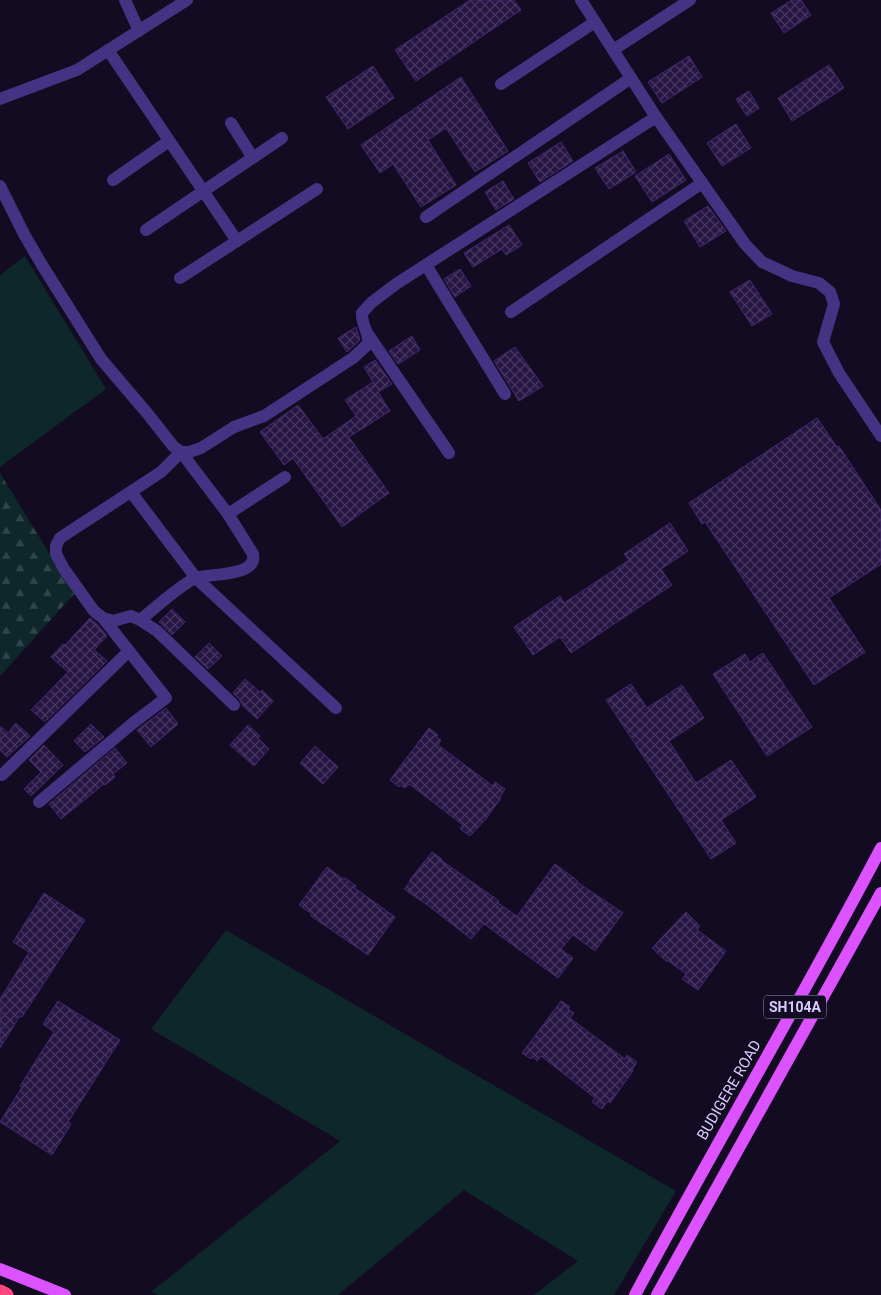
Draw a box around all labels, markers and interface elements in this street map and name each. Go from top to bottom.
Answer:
road number: SH104A [764,996,826,1019]
street label: BUDIGERE ROAD [693,1037,765,1143]

